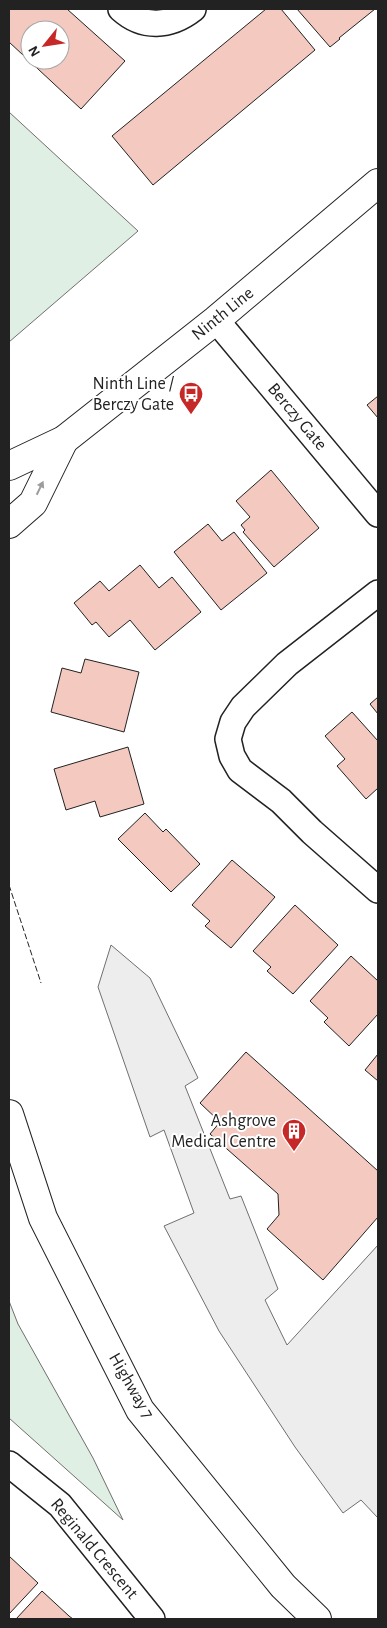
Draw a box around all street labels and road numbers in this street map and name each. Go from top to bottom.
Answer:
street label: Ninth Line [189,284,257,344]
street label: Berczy Gate [264,380,330,454]
street label: Highway 7 [105,1350,157,1422]
street label: Reginald Crescent [47,1495,141,1603]

